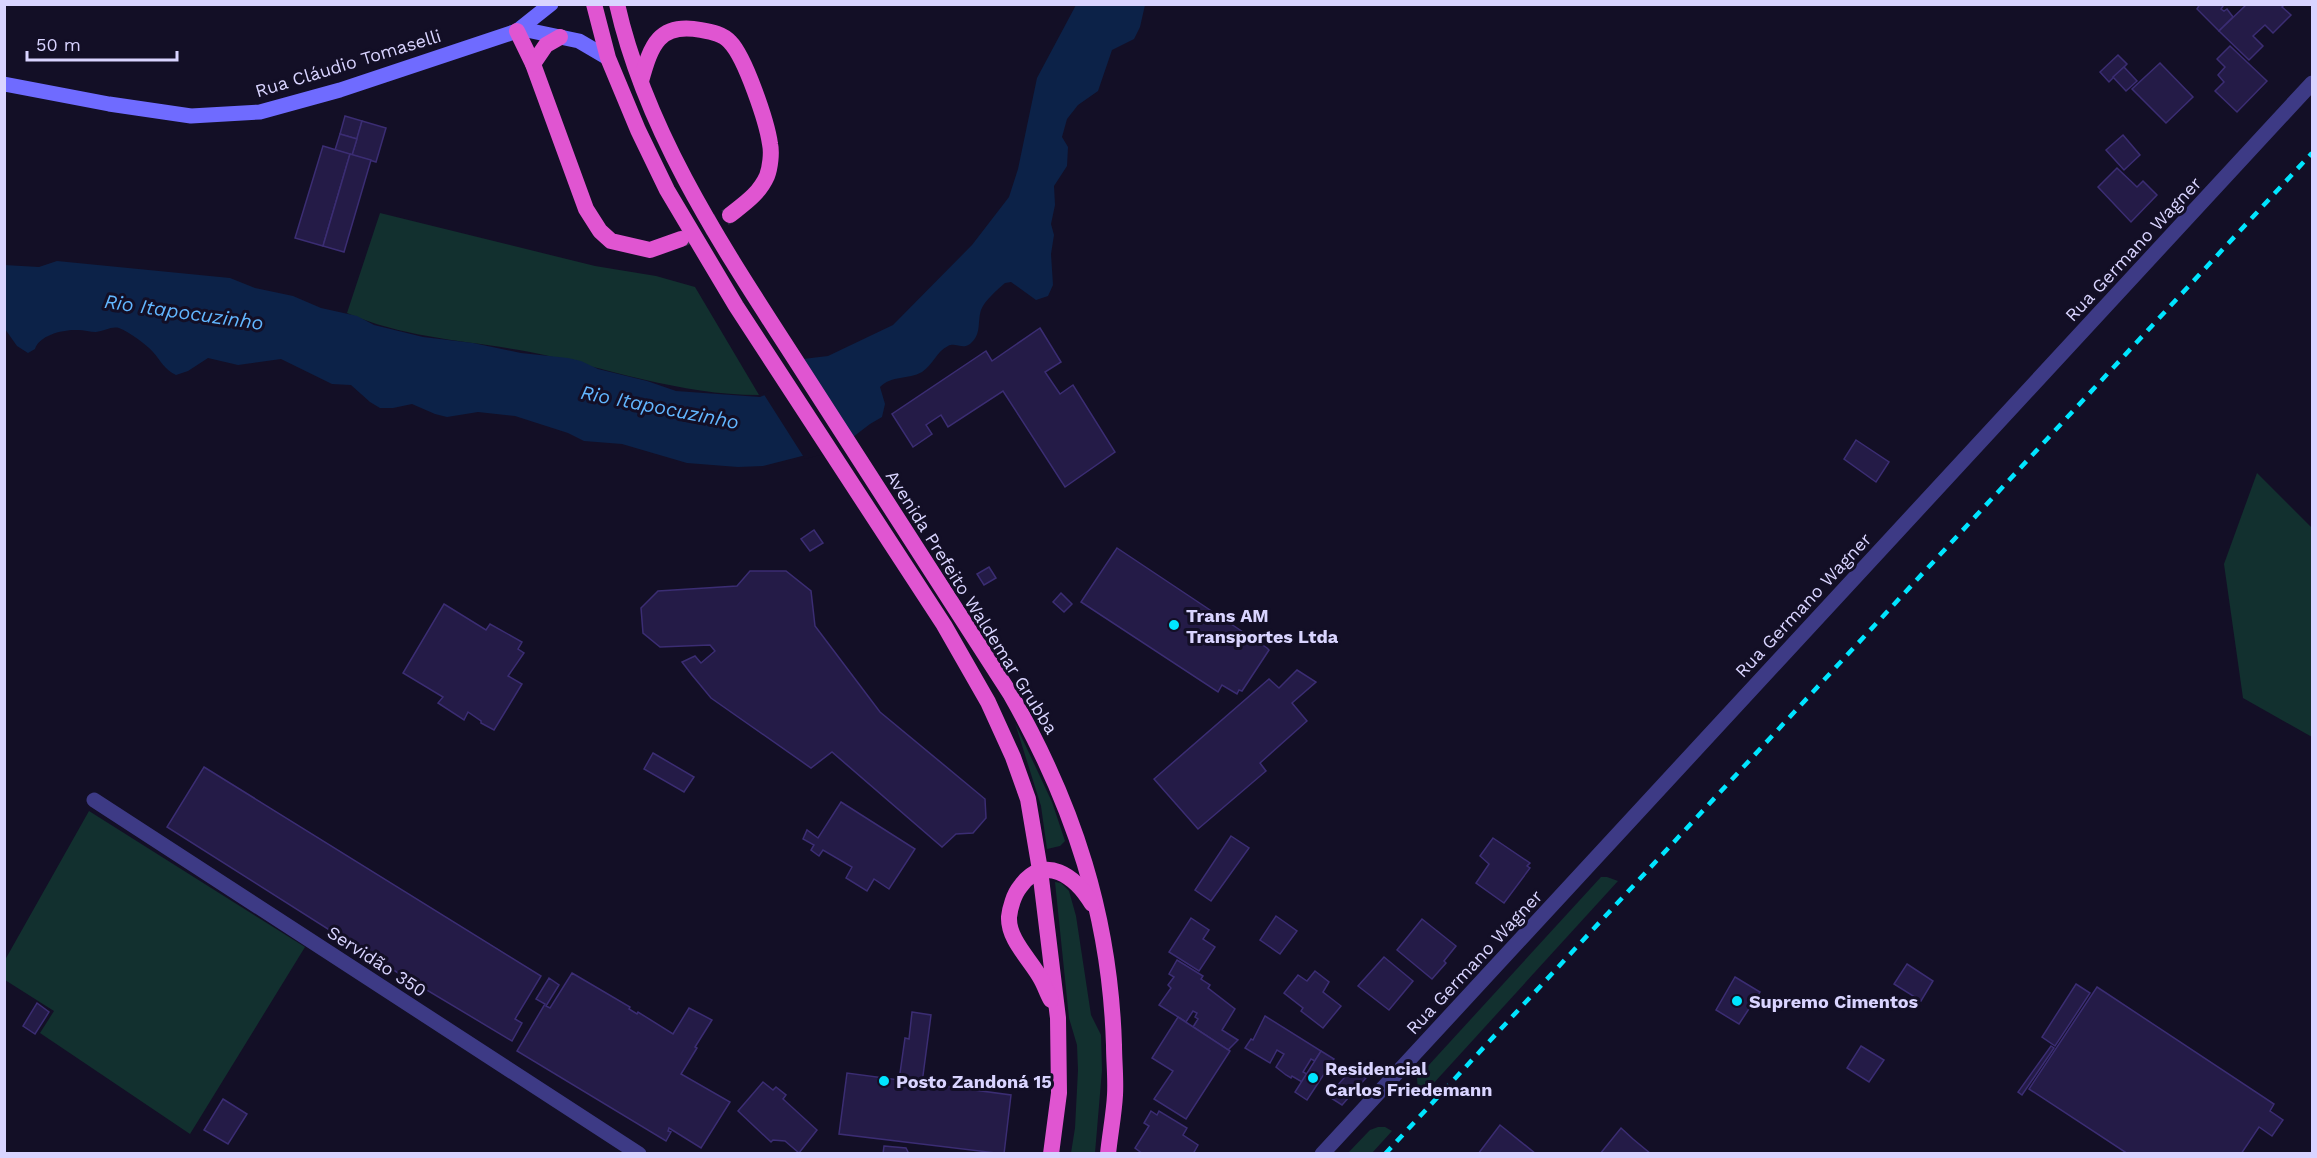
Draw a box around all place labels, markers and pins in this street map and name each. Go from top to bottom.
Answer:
place label: Trans AM Transportes Ltda [1186,605,1339,647]
marker: Trans AM Transportes Ltda [1167,618,1181,632]
place label: Supremo Cimentos [1749,991,1919,1012]
marker: Supremo Cimentos [1730,994,1744,1008]
place label: Residencial Carlos Friedemann [1325,1058,1492,1100]
place label: Posto Zandoná 15 [896,1071,1052,1092]
marker: Residencial Carlos Friedemann [1306,1071,1320,1085]
marker: Posto Zandoná 15 [877,1074,891,1088]

